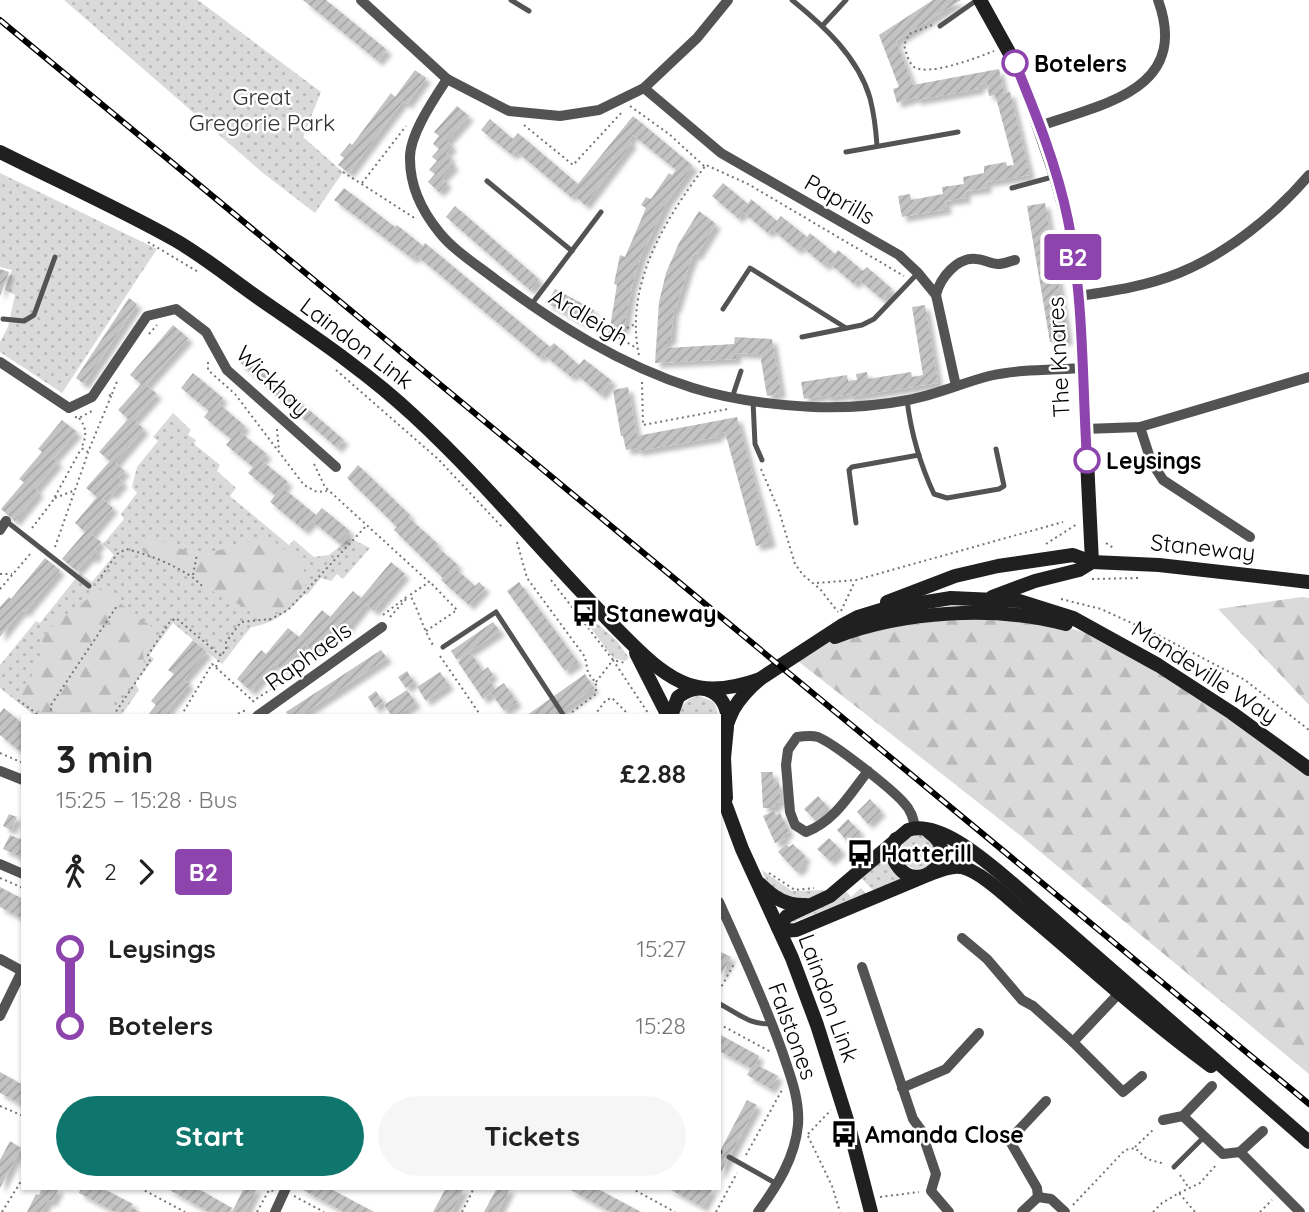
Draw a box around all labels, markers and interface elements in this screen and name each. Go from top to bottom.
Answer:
place label: Botelers [1034,49,1127,78]
marker: Botelers [1002,50,1028,76]
park label: Great Gregorie Park [189,82,335,137]
street label: Paprills [800,167,880,231]
line badge: B2 [1042,234,1104,280]
text: B2 [1058,242,1088,272]
street label: Ardleigh [544,282,634,352]
street label: Laindon Link [295,291,419,395]
street label: The Knares [1040,296,1076,418]
street label: Wickhay [230,339,316,423]
place label: Leysings [1106,446,1201,475]
marker: Leysings [1074,447,1100,473]
street label: Staneway [1149,527,1257,567]
bus stop icon: Staneway [570,598,600,628]
place label: Staneway [606,599,717,628]
street label: Mandeville Way [1126,614,1284,730]
street label: Raphaels [259,615,357,697]
text: 3 min [56,735,154,783]
text: £2.88 [620,757,686,790]
text: 15:25 – 15:28 · Bus [56,785,237,814]
bus stop icon: Hatterill [845,838,875,868]
place label: Hatterill [881,839,972,868]
icon: walk [56,853,94,891]
icon: forward [127,853,165,891]
text: 2 [104,857,117,886]
text: B2 [189,857,218,887]
street label: Laindon Link [792,930,866,1066]
text: Leysings [108,932,216,965]
text: 15:27 [637,934,686,963]
street label: Falstones [762,978,824,1084]
text: Botelers [108,1009,213,1042]
text: 15:28 [635,1011,686,1040]
button: Start [56,1096,364,1176]
button: Tickets [378,1096,686,1176]
bus stop icon: Amanda Close [829,1119,859,1149]
place label: Amanda Close [865,1120,1024,1149]

